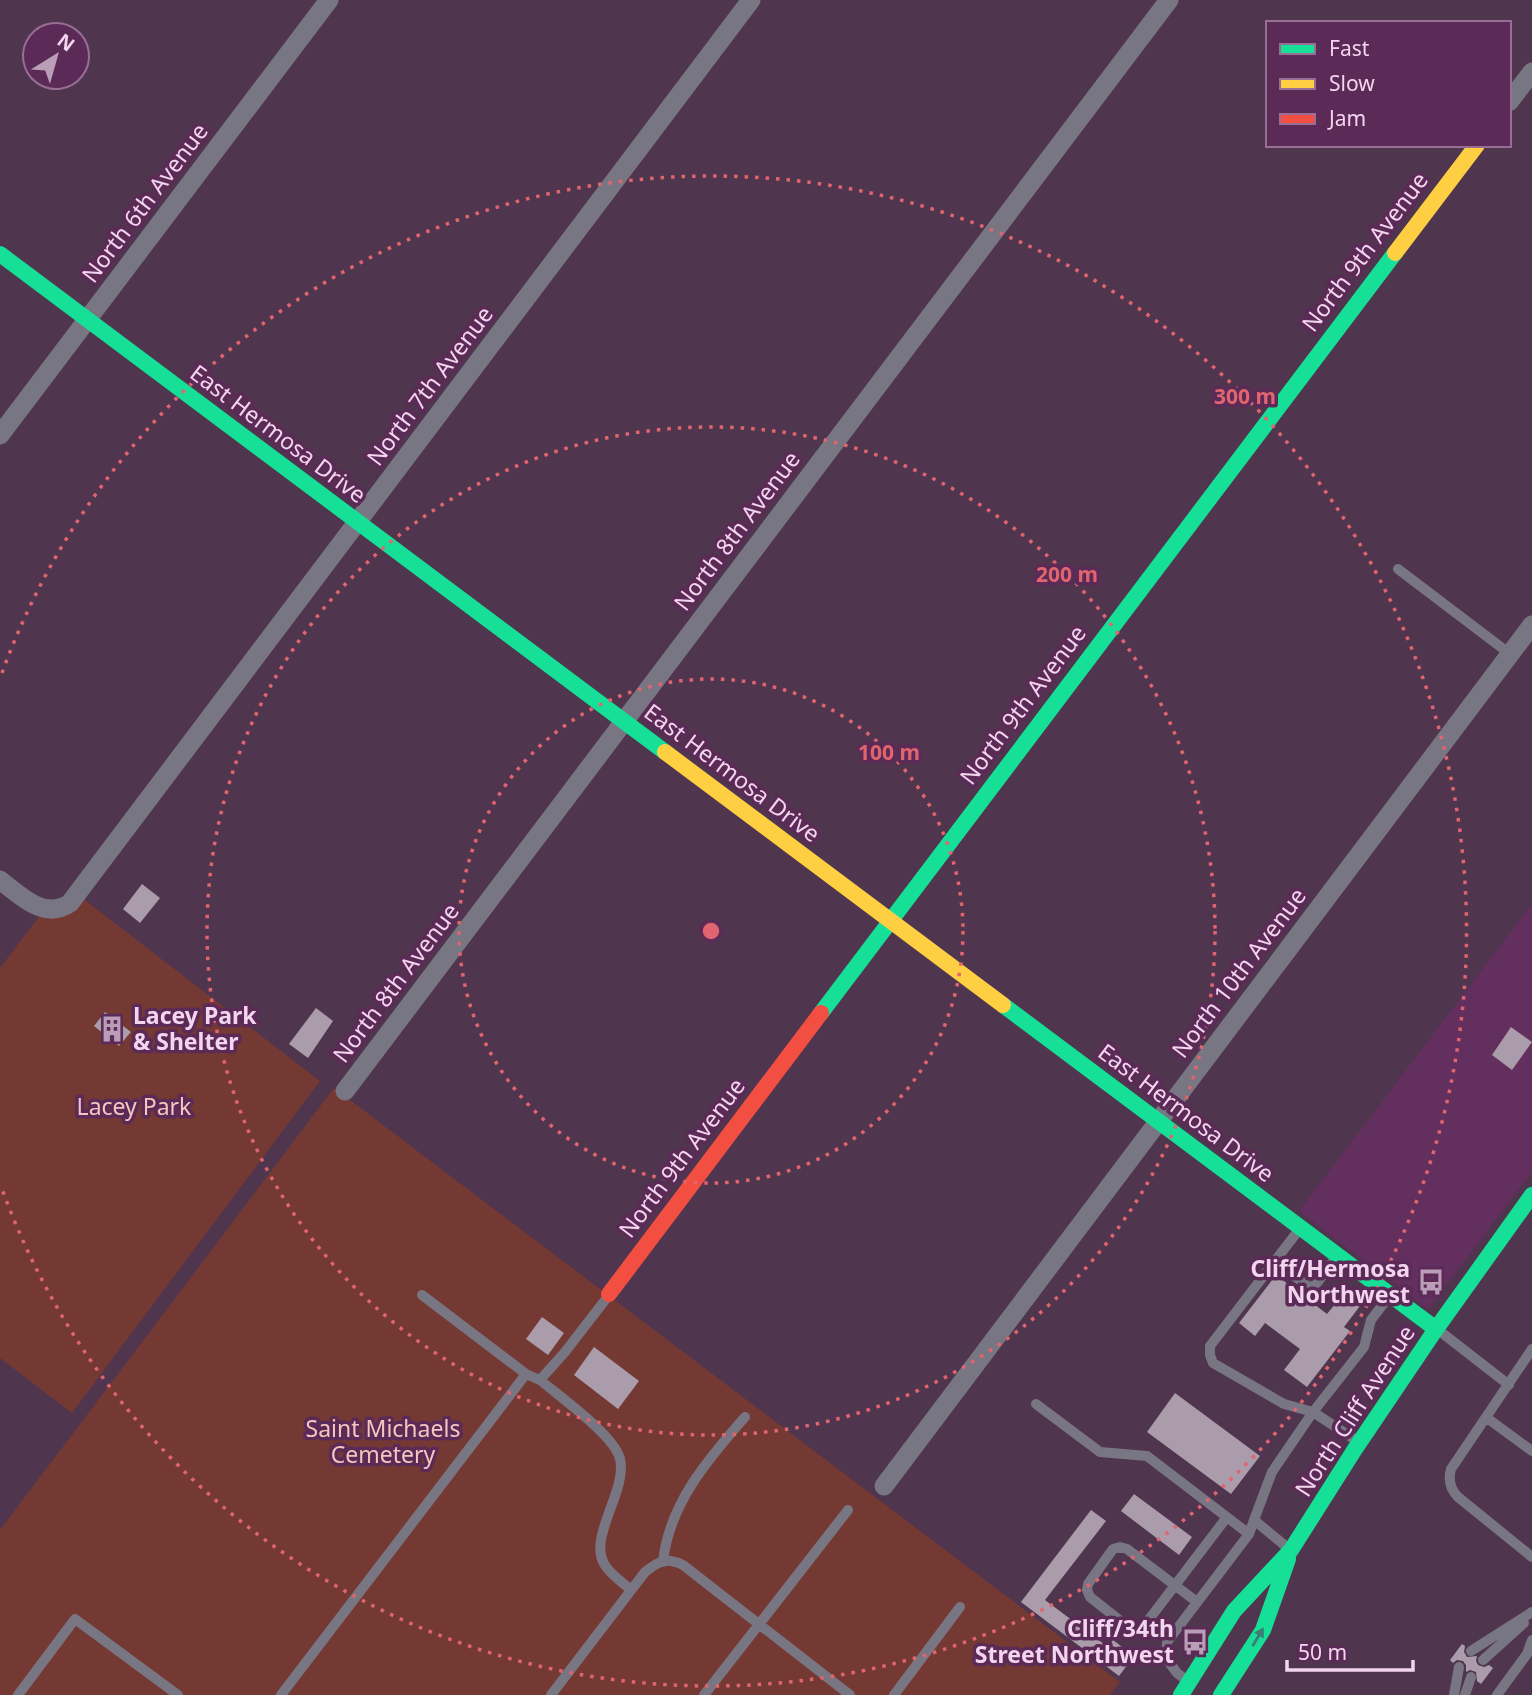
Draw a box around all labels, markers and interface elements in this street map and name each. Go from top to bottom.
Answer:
north arrow [21,21,91,91]
legend [1266,21,1511,147]
text: N [52,27,80,57]
text: Fast [1329,34,1370,62]
text: Slow [1329,69,1375,97]
text: Jam [1327,104,1366,132]
street label: North 6th Avenue [74,116,215,289]
street label: North 9th Avenue [1294,165,1435,338]
street label: North 7th Avenue [359,299,500,472]
street label: East Hermosa Drive [184,356,373,510]
text: 300 m [1214,382,1276,410]
street label: North 8th Avenue [666,444,807,617]
text: 200 m [1036,560,1098,588]
street label: North 9th Avenue [952,618,1093,791]
street label: East Hermosa Drive [638,695,827,849]
text: 100 m [858,738,920,766]
street label: North 10th Avenue [1164,881,1313,1064]
street label: North 8th Avenue [325,896,466,1069]
centre of rings [699,919,723,943]
place label: Lacey Park & Shelter [133,999,257,1057]
building icon: Lacey Park & Shelter [97,1014,127,1044]
street label: East Hermosa Drive [1092,1035,1281,1189]
street label: North 9th Avenue [611,1071,752,1244]
park label: Lacey Park [77,1090,192,1122]
place label: Cliff/Hermosa Northwest [1250,1252,1410,1310]
bus stop icon: Cliff/Hermosa Northwest [1416,1267,1446,1297]
street label: North Cliff Avenue [1287,1319,1422,1502]
park label: Saint Michaels Cemetery [306,1412,460,1470]
place label: Cliff/34th Street Northwest [975,1612,1174,1670]
bus stop icon: Cliff/34th Street Northwest [1180,1627,1210,1657]
one-way arrow [1251,1628,1264,1647]
scale bar [1287,1628,1413,1672]
text: 50 m [1298,1638,1347,1666]

